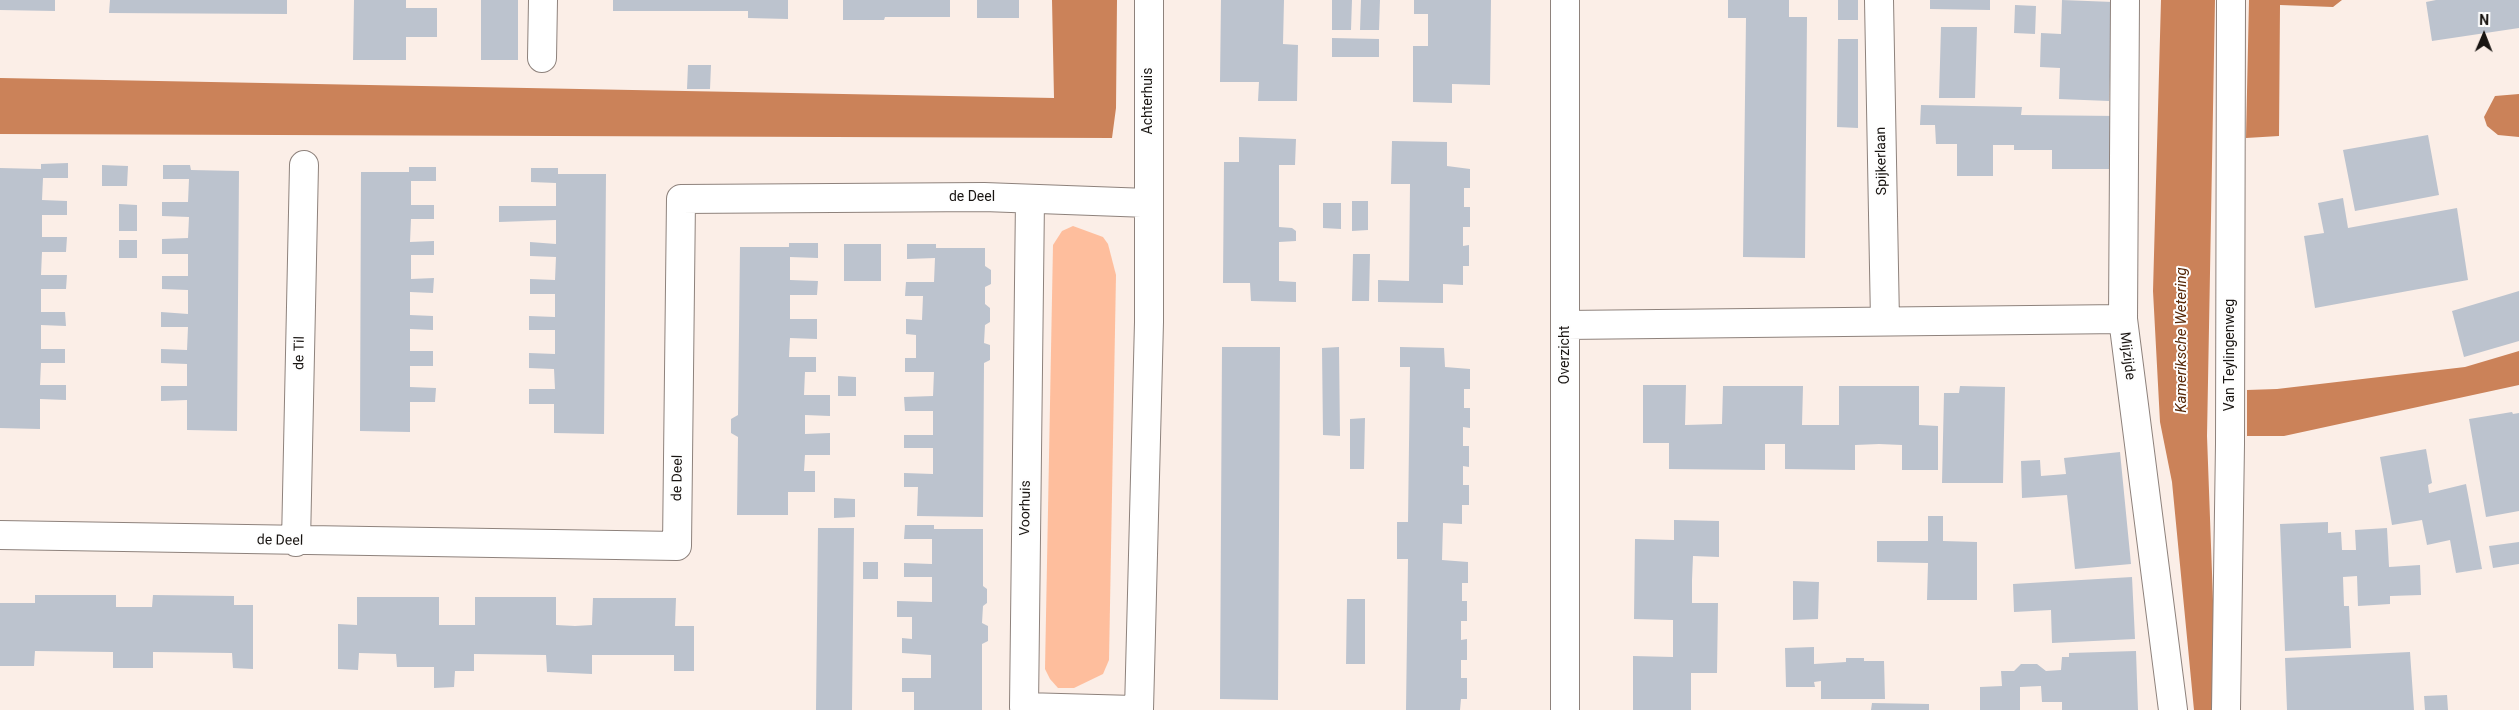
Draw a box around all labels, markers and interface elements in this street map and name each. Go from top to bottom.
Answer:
north arrow [2459,10,2509,60]
text: N [2479,12,2489,28]
street label: Achterhuis [1140,68,1156,134]
street label: Spijkerlaan [1873,127,1891,195]
street label: de Deel [949,189,995,205]
water label: Kameriksche Wetering [2173,267,2191,413]
street label: Van Teylingenweg [2222,299,2238,411]
street label: Overzicht [1557,326,1573,384]
street label: Mijzijde [2116,331,2138,381]
street label: de Til [291,336,309,370]
street label: de Deel [669,455,687,501]
street label: Voorhuis [1017,480,1035,536]
street label: de Deel [257,532,303,550]

